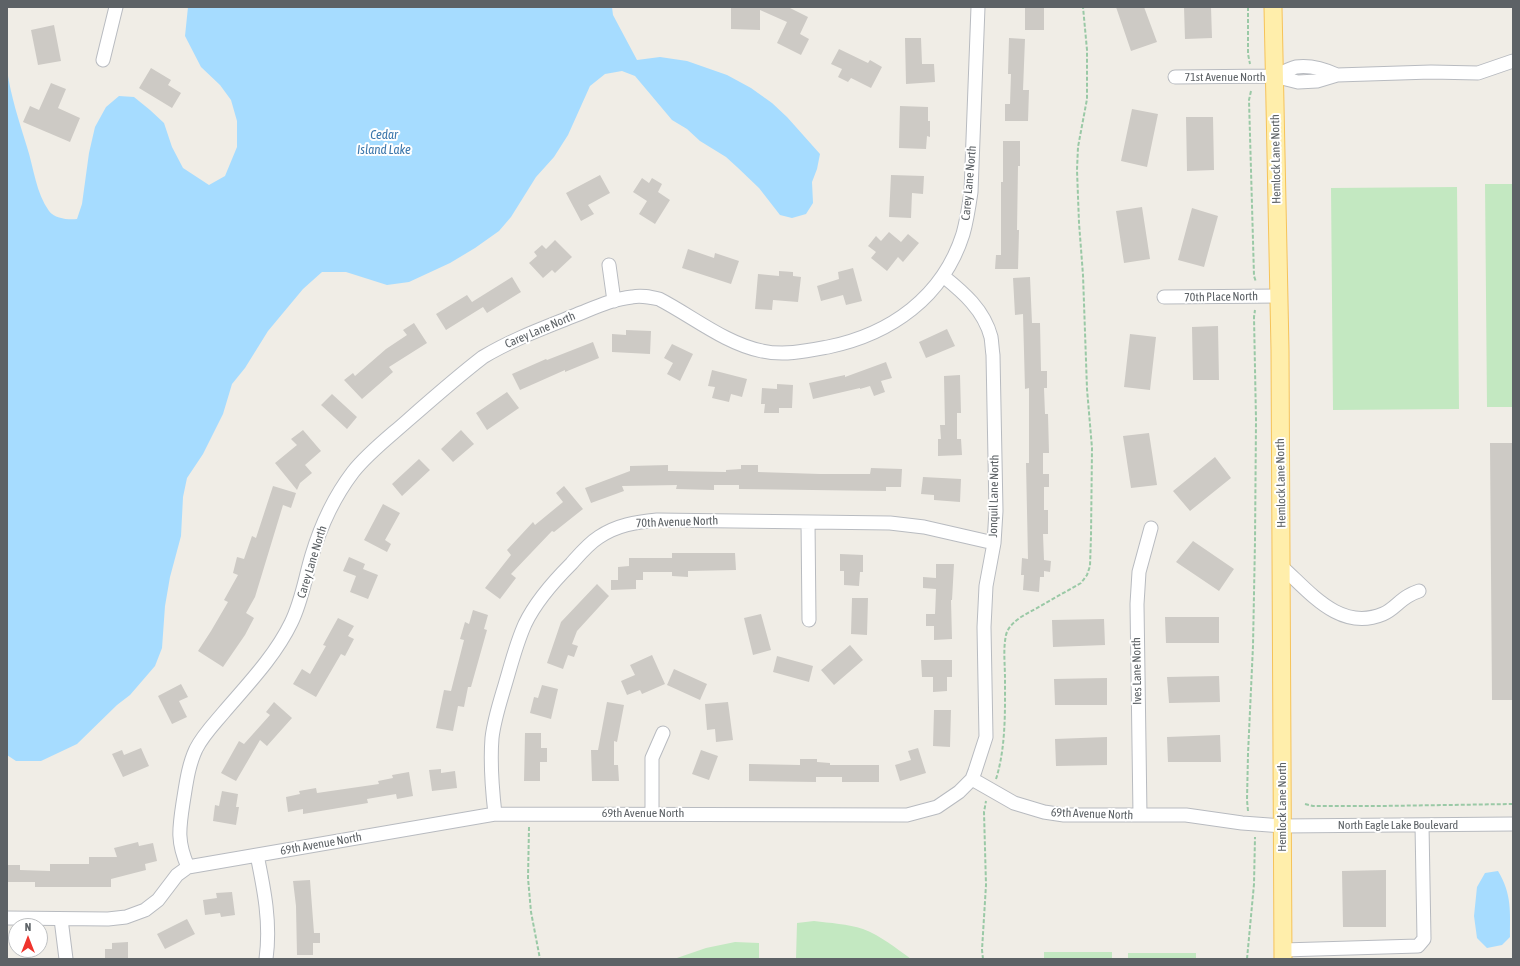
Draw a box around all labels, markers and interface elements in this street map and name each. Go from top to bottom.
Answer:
street label: 71st Avenue North [1185,70,1265,84]
street label: Hemlock Lane North [1268,114,1284,204]
water label: Cedar Island Lake [357,127,411,158]
street label: Carey Lane North [959,145,979,221]
street label: 70th Place North [1184,289,1258,305]
street label: Carey Lane North [503,309,577,351]
street label: Hemlock Lane North [1273,438,1289,528]
street label: Jonquil Lane North [986,454,1002,538]
street label: 70th Avenue North [636,513,718,531]
street label: Carey Lane North [294,524,330,600]
street label: Ives Lane North [1129,637,1145,705]
street label: Hemlock Lane North [1275,762,1289,852]
street label: 69th Avenue North [1051,805,1133,823]
street label: 69th Avenue North [602,806,684,820]
street label: North Eagle Lake Boulevard [1338,818,1458,832]
street label: 69th Avenue North [279,830,363,858]
north arrow [8,918,48,958]
text: N [25,921,31,933]

